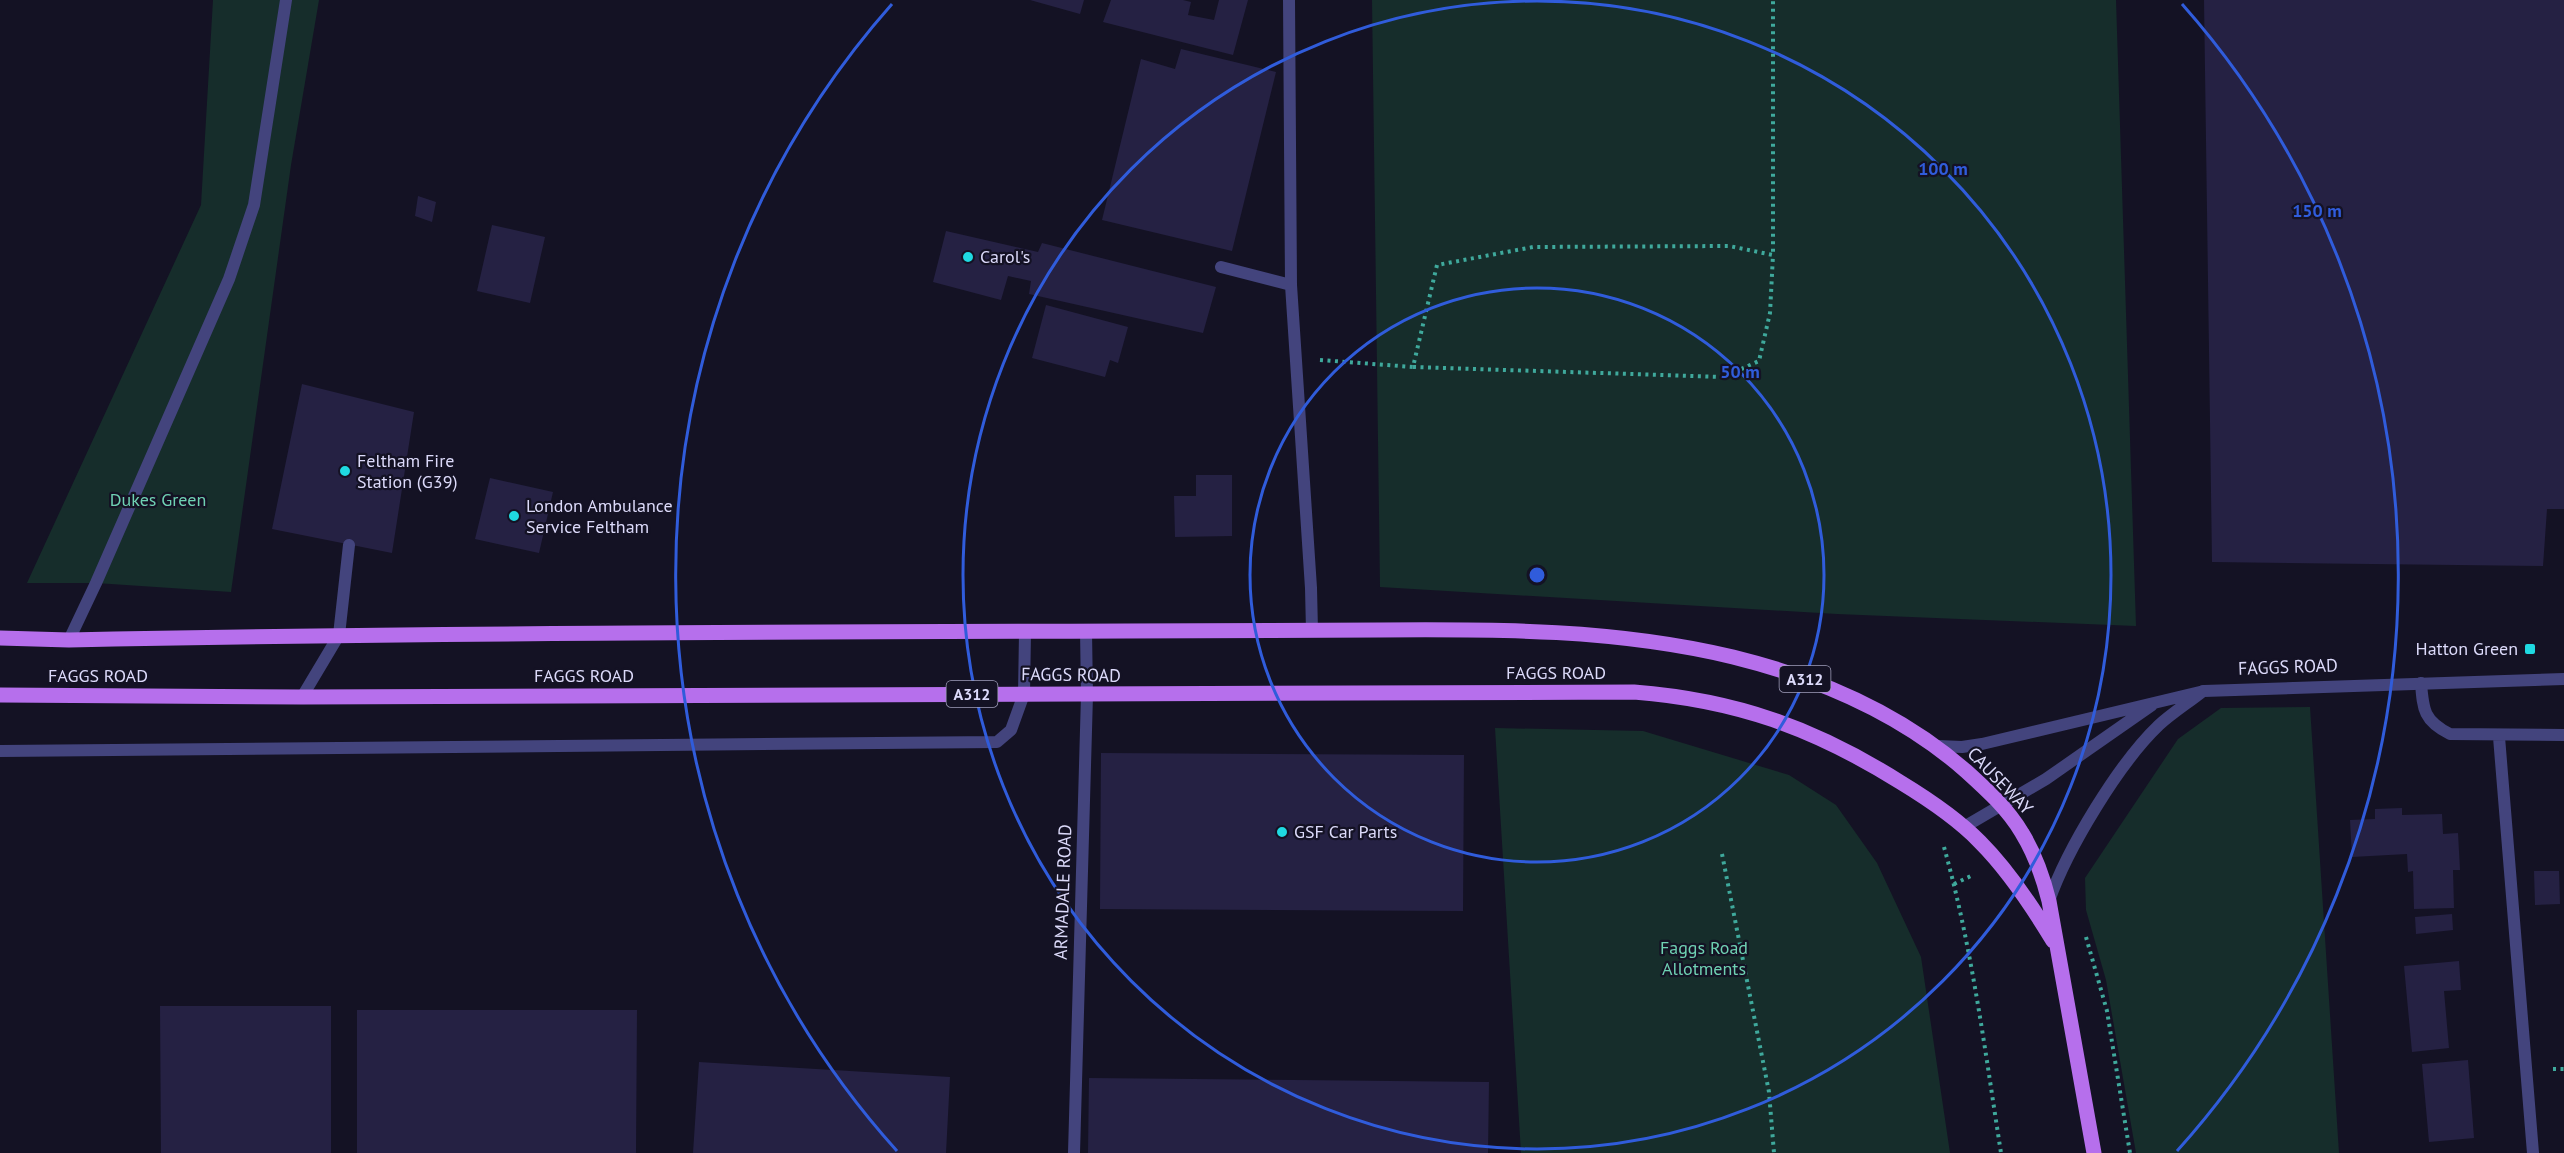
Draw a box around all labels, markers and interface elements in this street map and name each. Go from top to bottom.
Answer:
text: 100 m [1918,157,1968,180]
text: 150 m [2292,199,2342,222]
place label: Carol's [980,245,1030,268]
marker: Carol's [961,250,975,264]
text: 50 m [1720,360,1760,383]
place label: Feltham Fire Station (G39) [357,449,458,493]
marker: Feltham Fire Station (G39) [338,464,352,478]
park label: Dukes Green [110,488,206,511]
place label: London Ambulance Service Feltham [526,494,673,538]
marker: London Ambulance Service Feltham [507,509,521,523]
centre of rings [1527,565,1547,585]
place label: Hatton Green [2416,637,2518,660]
marker: Hatton Green [2523,642,2537,656]
street label: FAGGS ROAD [2238,653,2338,680]
street label: FAGGS ROAD [1506,661,1606,684]
street label: FAGGS ROAD [1021,662,1121,687]
street label: FAGGS ROAD [48,664,148,687]
street label: FAGGS ROAD [534,664,634,687]
road number: A312 [1780,666,1830,692]
road number: A312 [946,681,998,707]
street label: CAUSEWAY [1963,742,2038,819]
place label: GSF Car Parts [1294,820,1397,843]
street label: ARMADALE ROAD [1049,824,1076,960]
marker: GSF Car Parts [1275,825,1289,839]
park label: Faggs Road Allotments [1660,936,1748,980]

